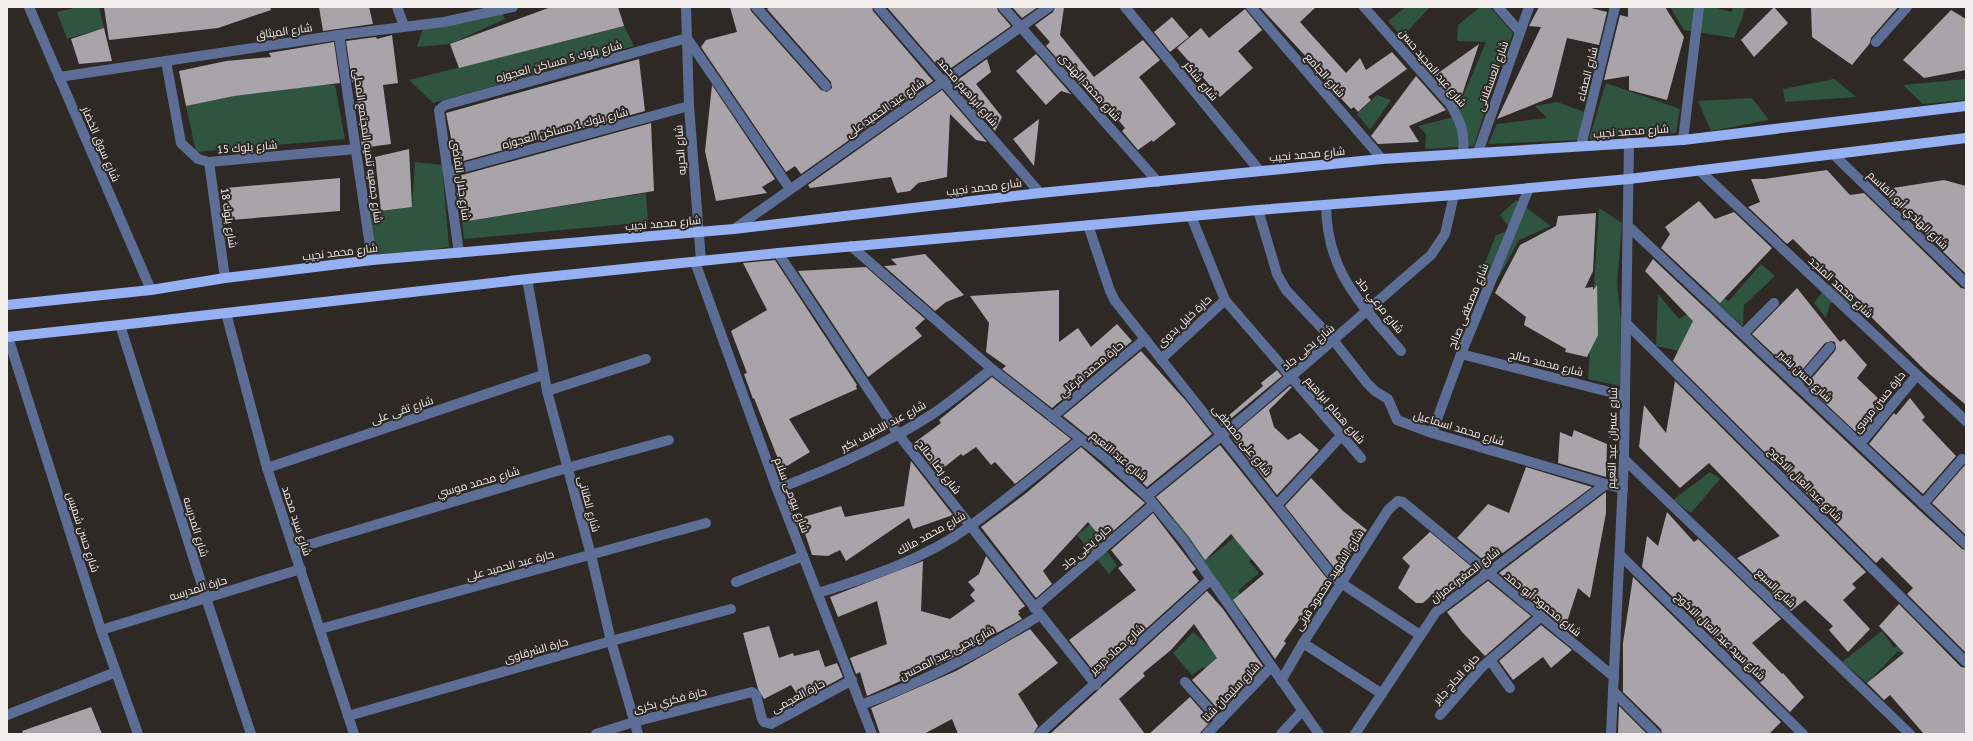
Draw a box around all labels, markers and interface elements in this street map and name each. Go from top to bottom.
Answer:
street label: شارع الميثاق [255,20,313,43]
street label: شارع عبد المجيد حسن [1395,26,1470,111]
street label: شارع بلوك 5 مساكن العجوزه [494,37,624,86]
street label: شارع العسقلانى [1473,39,1512,113]
street label: شارع الصفاء [1573,45,1602,103]
street label: شارع محمد الهندى [1055,50,1124,124]
street label: شارع الجامع [1301,50,1348,101]
street label: شارع ابراهيم محمد [934,55,1001,130]
street label: شارع شاكر [1179,58,1221,104]
street label: شارع جمعيه تنميه المجتمع المحلى [349,68,386,224]
street label: شارع عبد الحميد على [843,76,928,141]
street label: شارع سوق الخضار [78,103,123,184]
street label: شارع بلوك 1 مساكن العجوزه [500,104,630,153]
street label: شارع محمد نجيب [1593,121,1669,142]
street label: شارع الحريه [671,124,690,176]
street label: شارع بلوك 15 [216,137,278,158]
street label: شارع جلال القاضى [447,139,474,222]
street label: شارع محمد نجيب [1269,144,1346,165]
street label: شارع الهادي أبو القاسم [1863,168,1951,254]
street label: شارع محمد نجيب [945,175,1023,200]
street label: شارع بلوك 18 [217,187,240,249]
street label: شارع محمد نجيب [625,213,702,234]
street label: شارع محمد نجيب [301,240,379,265]
street label: شارع محمد المنجد [1805,253,1876,321]
street label: شارع مصطفى صالح [1444,261,1492,351]
street label: شارع مرعي جاد [1351,274,1407,337]
street label: حارة خليل بدوى [1154,292,1214,350]
street label: شارع يحيى جاد [1279,321,1338,374]
street label: حارة محمد فرغلي [1056,338,1127,401]
street label: شارع محمد صالح [1507,347,1585,380]
street label: شارع حسن بشير [1774,347,1835,405]
street label: حارة حسن مرسى [1850,368,1908,436]
street label: شارع همام ابراهيم [1301,373,1368,447]
street label: شارع عسران عبد النعيم [1604,387,1621,489]
street label: شارع تقى على [369,393,435,428]
street label: شارع عبد اللطيف بكير [837,398,929,456]
street label: شارع على مصطفى [1209,402,1275,479]
street label: شارع محمد اسماعيل [1412,408,1506,449]
street label: شارع عبد النعيم [1087,428,1150,484]
street label: شارع رضا صالح [913,437,964,497]
street label: شارع عبد العال الاكوح [1764,444,1845,525]
street label: شارع بيومى سلام [770,455,813,535]
street label: شارع محمد موسي [435,464,521,501]
street label: شارع الطنانى [574,474,603,534]
street label: شارع سيد محمد [278,484,315,558]
street label: شارع حسن شميس [62,490,103,574]
street label: شارع المدرسه [179,495,212,559]
street label: شارع محمد مالك [894,508,968,559]
street label: حارة يحيى جاد [1058,521,1114,573]
street label: شارع الشهيد محمود قرنى [1291,527,1368,634]
street label: شارع الصغير عمران [1427,544,1503,607]
street label: حارة عبد الحميد على [465,547,555,583]
street label: شارع السبع [1753,566,1799,611]
street label: شارع محمود أبو حمد [1501,569,1584,640]
street label: حارة المدرسه [168,573,228,603]
street label: شارع سيد عبد العال الاكوح [1671,589,1768,683]
street label: شارع حماد دردير [1086,621,1148,679]
street label: شارع يحيى عبد المحسن [897,623,998,684]
street label: حارة الشرقاوى [502,634,570,666]
street label: حارة الحاج جابر [1429,651,1483,708]
street label: شارع سليمان شتا [1199,660,1263,725]
street label: حارة العجمى [769,676,827,716]
street label: حارة فكري بكرى [632,684,709,718]

